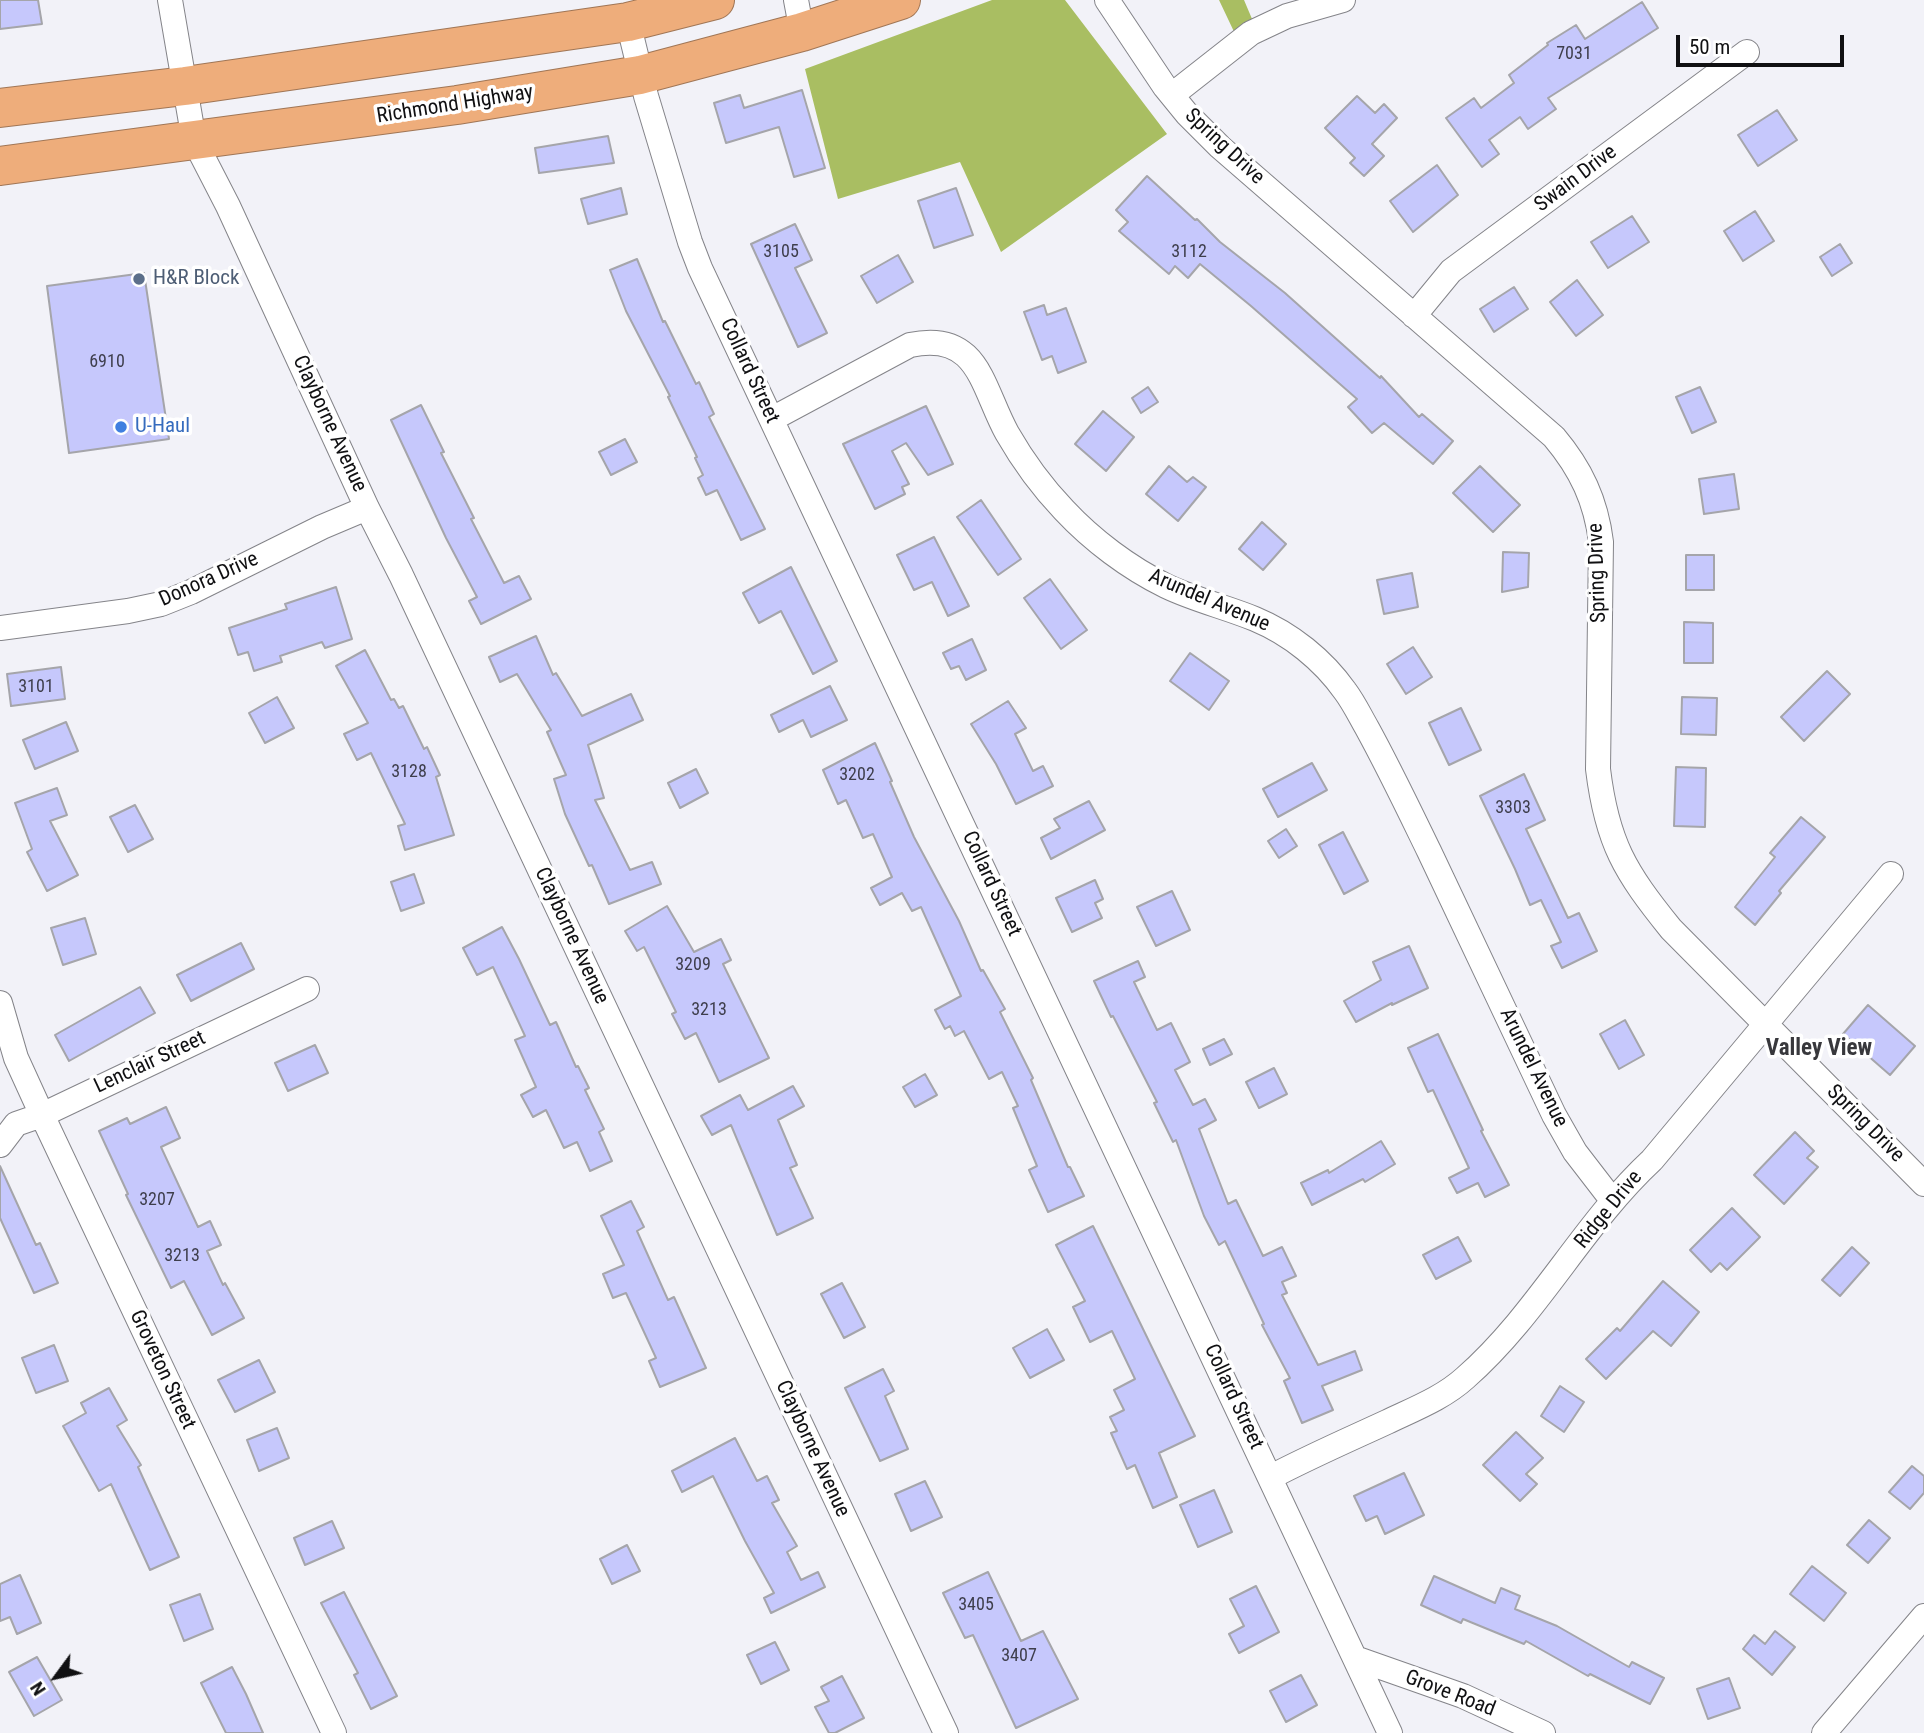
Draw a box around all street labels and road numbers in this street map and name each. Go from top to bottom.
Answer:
street label: Richmond Highway [375,80,535,130]
street label: Spring Drive [1179,104,1269,190]
street label: Swain Drive [1530,140,1622,218]
street label: Collard Street [714,315,784,427]
street label: Clayborne Avenue [286,352,372,496]
street label: Spring Drive [1584,523,1612,623]
street label: Donora Drive [155,547,263,613]
street label: Arundel Avenue [1145,564,1273,638]
street label: Collard Street [956,828,1026,940]
street label: Clayborne Avenue [528,864,614,1008]
street label: Arundel Avenue [1493,1004,1573,1132]
street label: Lenclair Street [90,1026,210,1100]
street label: Spring Drive [1821,1080,1909,1168]
street label: Ridge Drive [1570,1166,1648,1254]
street label: Groveton Street [123,1306,201,1434]
street label: Collard Street [1198,1341,1268,1453]
street label: Clayborne Avenue [769,1377,855,1521]
street label: Grove Road [1401,1665,1499,1723]

